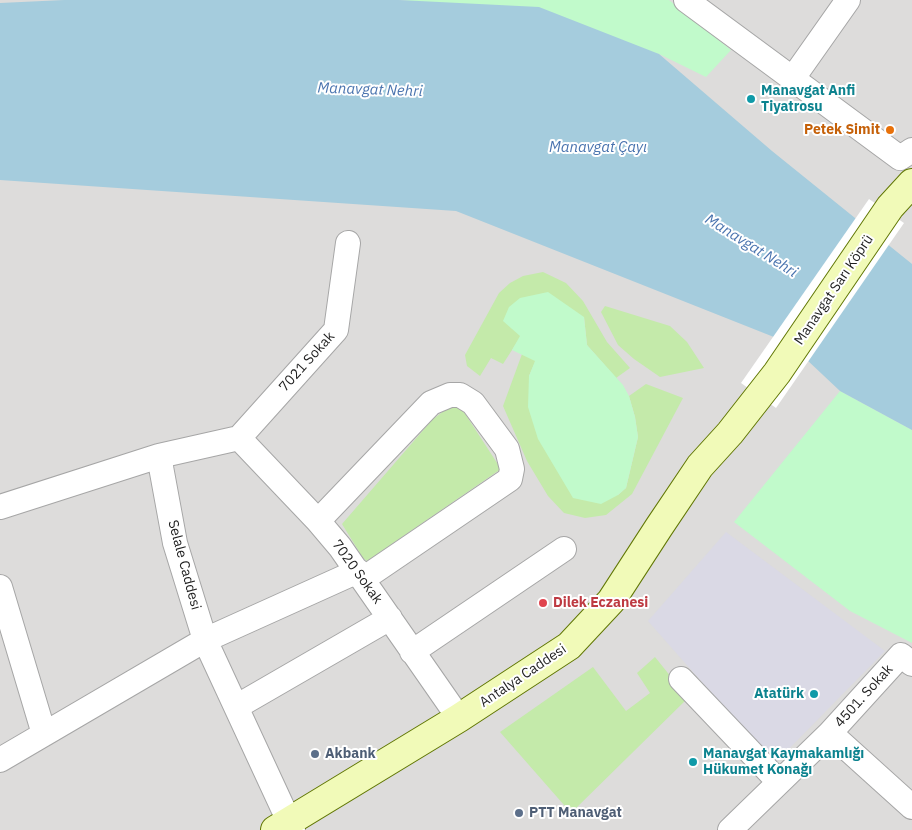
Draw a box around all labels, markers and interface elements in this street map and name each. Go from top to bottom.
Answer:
water label: Manavgat Nehri [317,79,423,101]
place label: Manavgat Anfi Tiyatrosu [761,83,855,115]
marker: Manavgat Anfi Tiyatrosu [745,93,757,105]
place label: Petek Simit [804,122,880,138]
marker: Petek Simit [884,124,896,136]
water label: Manavgat Çayı [549,139,647,157]
water label: Manavgat Nehri [702,210,800,282]
street label: Manavgat Sarı Köprü [791,232,877,348]
street label: 7021 Sokak [276,328,338,396]
street label: Selale Caddesi [164,518,204,612]
street label: 7020 Sokak [328,537,386,607]
place label: Dilek Eczanesi [553,595,648,611]
marker: Dilek Eczanesi [537,597,549,609]
street label: Antalya Caddesi [476,641,570,711]
street label: 4501. Sokak [831,661,897,731]
place label: Atatürk [754,686,804,702]
marker: Atatürk [808,688,820,700]
place label: Akbank [325,746,376,762]
place label: Manavgat Kaymakamlığı Hükumet Konağı [703,746,864,779]
marker: Akbank [309,748,321,760]
marker: Manavgat Kaymakamlığı Hükumet Konağı [687,756,699,768]
place label: PTT Manavgat [529,805,622,821]
marker: PTT Manavgat [513,807,525,819]

